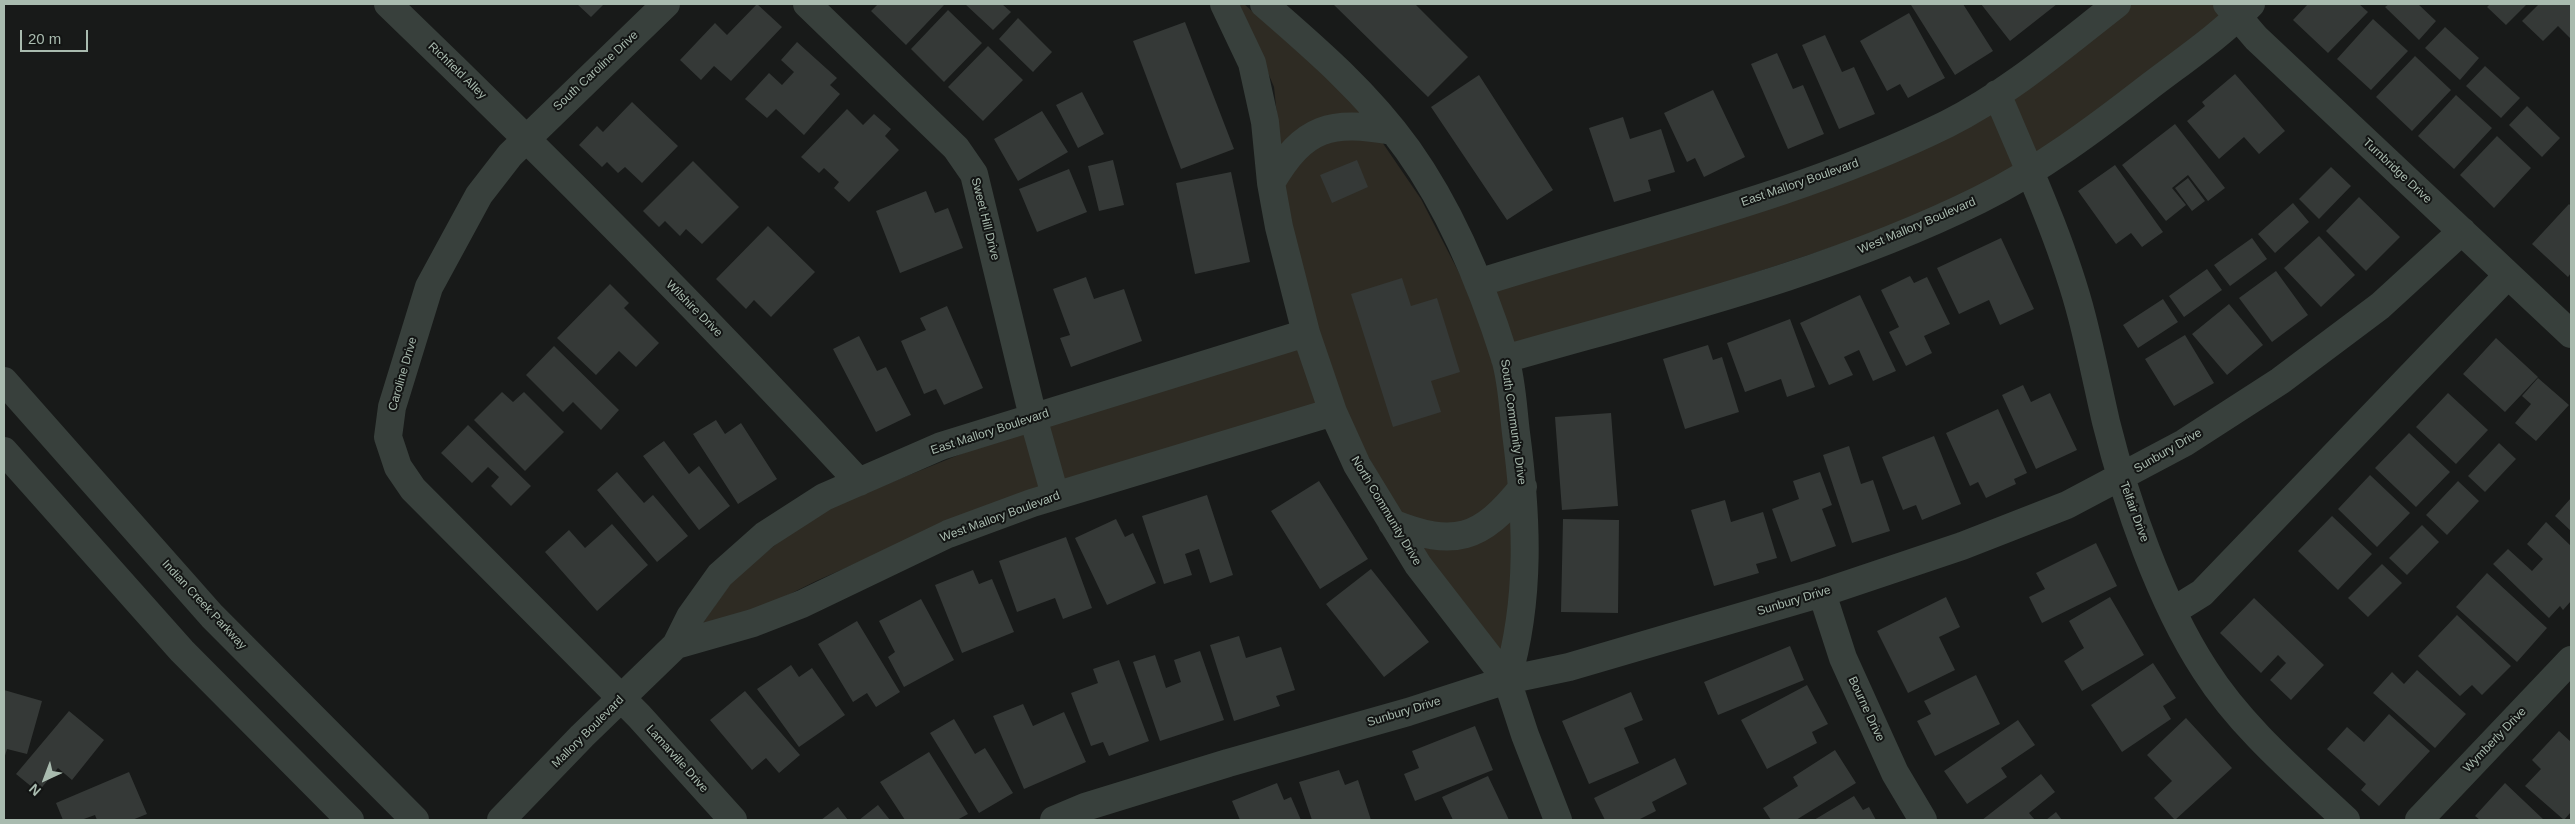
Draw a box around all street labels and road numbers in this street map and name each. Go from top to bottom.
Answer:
street label: South Caroline Drive [551,28,641,114]
street label: Richfield Alley [425,40,489,102]
street label: Turnbridge Drive [2360,135,2434,207]
street label: East Mallory Boulevard [1739,156,1861,210]
street label: Sweet Hill Drive [968,176,1002,262]
street label: West Mallory Boulevard [1856,195,1978,257]
street label: Wilshire Drive [663,278,725,340]
street label: Caroline Drive [386,335,420,413]
street label: South Community Drive [1497,358,1529,486]
street label: East Mallory Boulevard [929,406,1051,458]
street label: Sunbury Drive [2131,426,2205,476]
street label: North Community Drive [1348,454,1424,568]
street label: Telfair Drive [2116,480,2152,544]
street label: West Mallory Boulevard [938,489,1062,545]
street label: Indian Creek Parkway [159,557,249,653]
street label: Sunbury Drive [1756,583,1832,619]
street label: Bourne Drive [1845,674,1887,744]
street label: Mallory Boulevard [549,693,627,771]
street label: Sunbury Drive [1366,694,1442,730]
street label: Wymberly Drive [2460,705,2530,775]
street label: Lamarville Drive [643,722,711,796]

